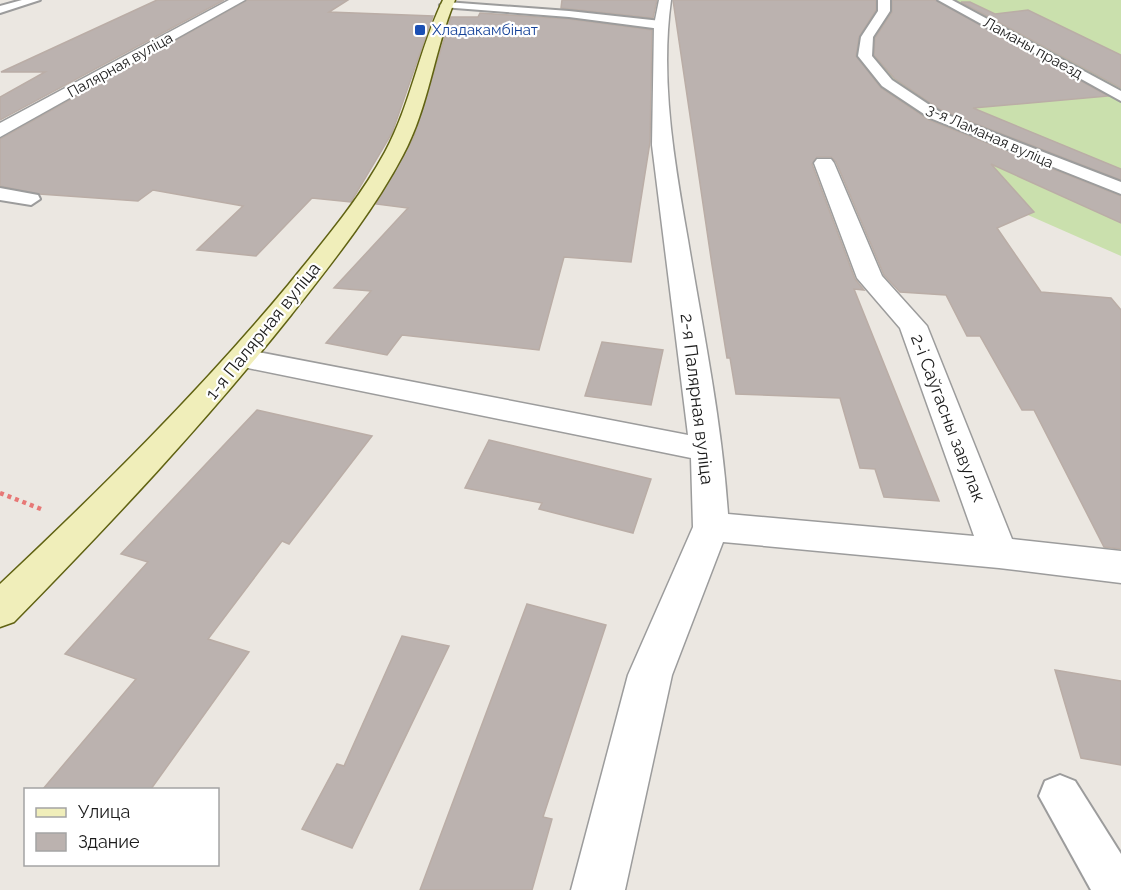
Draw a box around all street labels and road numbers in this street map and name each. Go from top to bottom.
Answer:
street label: Ламаны праезд [980,13,1086,83]
street label: Палярная вуліца [64,29,176,101]
street label: 3-я Ламаная вуліца [924,100,1056,172]
street label: 1-я Палярная вуліца [201,258,324,403]
street label: 2-я Палярная вуліца [677,312,718,486]
street label: 2-і Саўгасны завулак [907,331,990,505]

